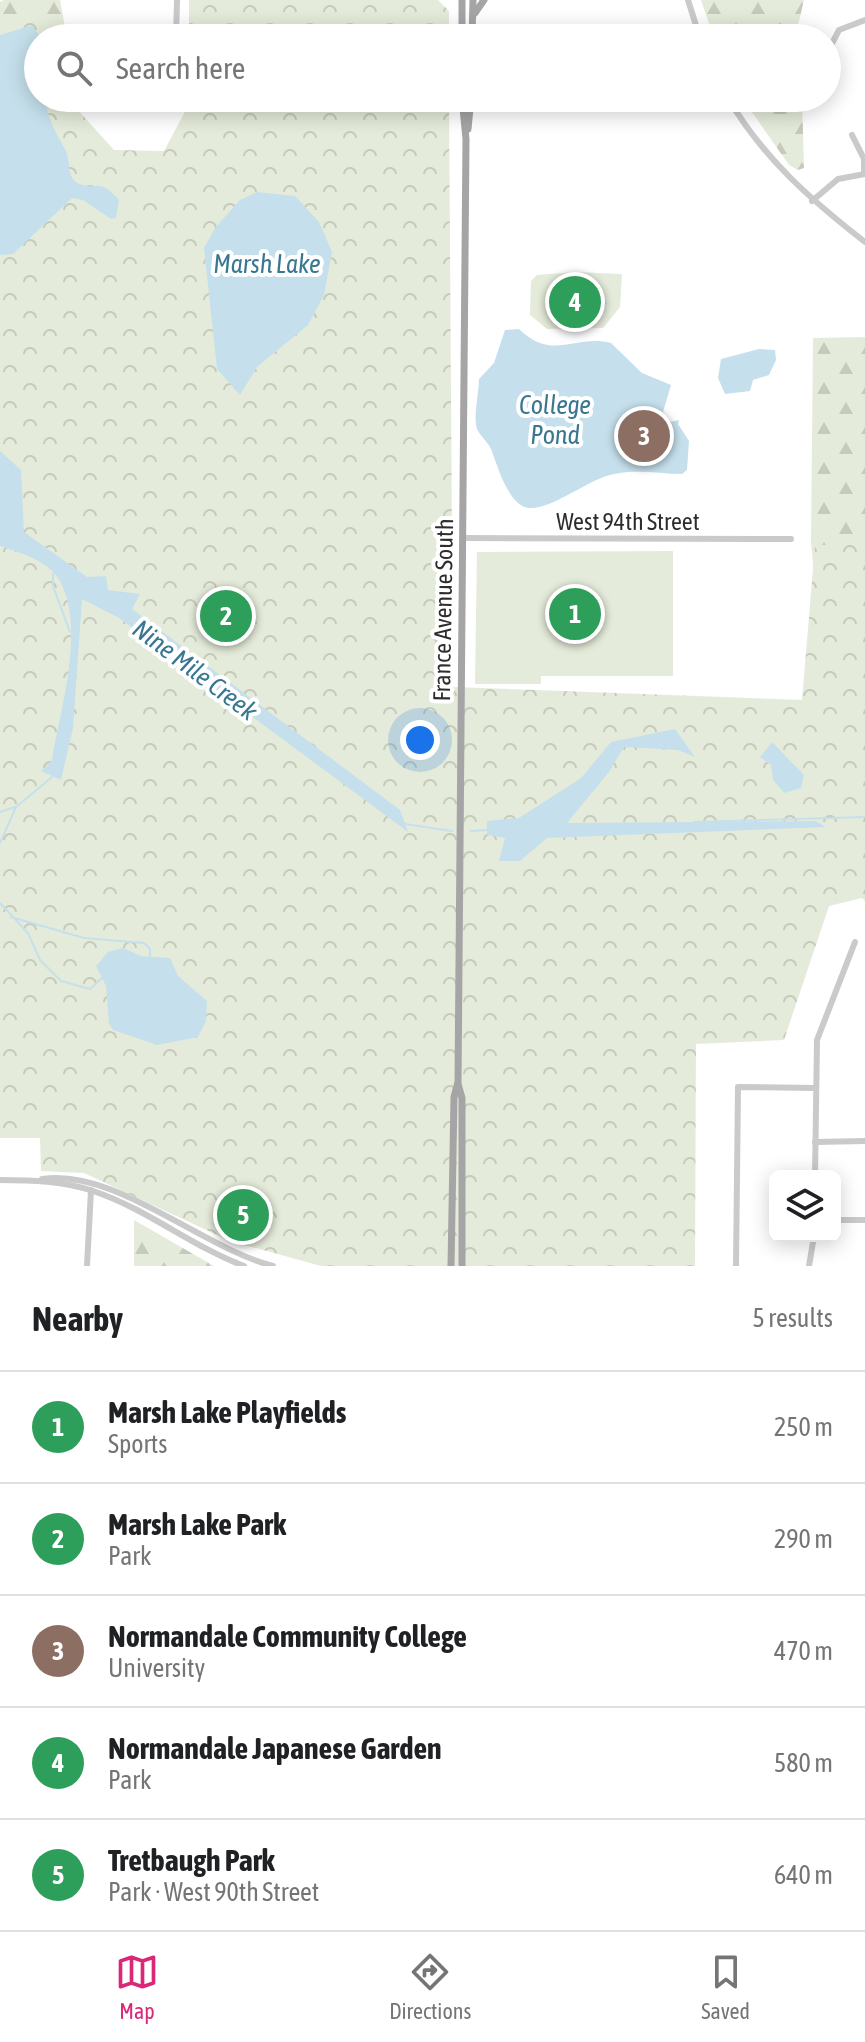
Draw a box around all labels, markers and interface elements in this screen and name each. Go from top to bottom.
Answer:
search box [24,24,841,112]
icon: search [52,46,96,90]
text: Search here [116,51,245,85]
water label: Marsh Lake [213,249,321,279]
pin: 4 [549,272,601,332]
water label: College Pond [519,390,591,450]
pin: 3 [618,406,670,466]
street label: West 94th Street [556,508,700,535]
street label: France Avenue South [428,518,458,702]
pin: 1 [549,584,601,644]
pin: 2 [200,586,252,646]
water label: Nine Mile Creek [127,614,263,727]
your location [400,720,440,760]
map controls [769,1170,841,1242]
button: layers [769,1170,841,1242]
pin: 5 [217,1185,269,1245]
text: Nearby [32,1299,123,1338]
text: 5 results [752,1303,833,1333]
text: Marsh Lake Playfields [108,1395,346,1429]
text: 1 [52,1412,64,1442]
text: 250 m [774,1412,833,1442]
text: Sports [108,1429,168,1459]
text: Marsh Lake Park [108,1507,286,1541]
text: 2 [52,1524,64,1554]
text: 290 m [774,1524,833,1554]
text: Park [108,1541,151,1571]
text: Normandale Community College [108,1619,467,1653]
text: 3 [52,1636,64,1666]
text: 470 m [774,1636,833,1666]
text: University [108,1653,205,1683]
text: Normandale Japanese Garden [108,1731,442,1765]
text: 4 [52,1748,64,1778]
text: 580 m [774,1748,833,1778]
text: Park [108,1765,151,1795]
text: Tretbaugh Park [108,1843,275,1877]
text: 5 [52,1860,64,1890]
text: 640 m [774,1860,833,1890]
text: Park · West 90th Street [108,1877,319,1907]
tab: Map [115,1950,159,2024]
tab: Directions [389,1950,471,2024]
tab: Saved [701,1950,750,2024]

